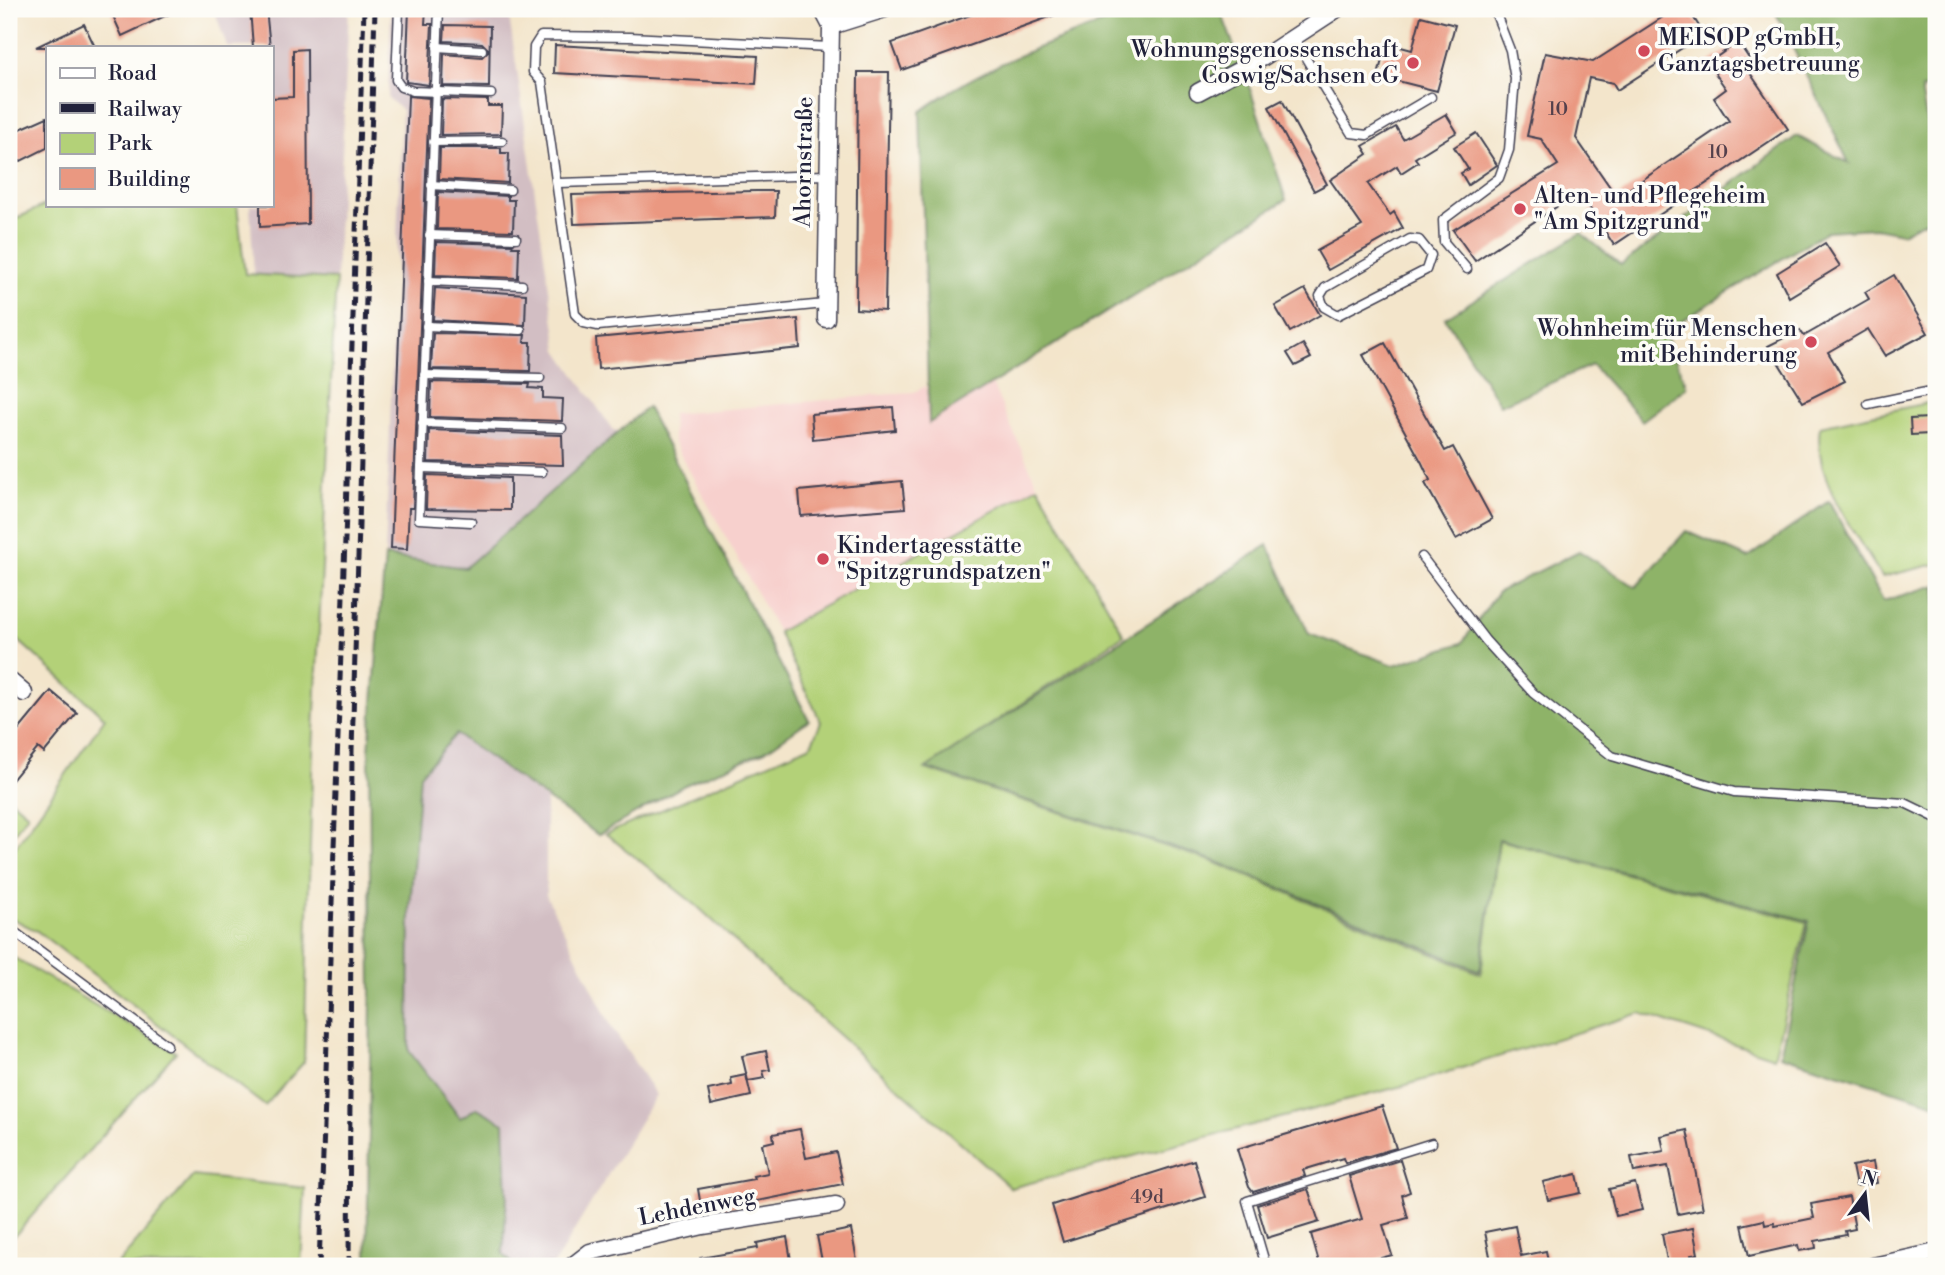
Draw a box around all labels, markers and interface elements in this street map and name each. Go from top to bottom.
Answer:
place label: MEISOP gGmbH, Ganztagsbetreuung [1658,24,1860,78]
place label: Wohnungsgenossenschaft Coswig/Sachsen eG [1130,36,1399,90]
marker: MEISOP gGmbH, Ganztagsbetreuung [1636,43,1652,59]
legend [46,46,273,206]
marker: Wohnungsgenossenschaft Coswig/Sachsen eG [1405,55,1421,71]
text: Road [108,61,157,87]
street label: Ahornstraße [789,96,819,229]
text: Railway [108,97,183,123]
house number: 10 [1548,97,1568,121]
text: Park [108,131,153,157]
house number: 10 [1708,140,1728,164]
text: Building [107,167,190,193]
place label: Alten- und Pflegeheim "Am Spitzgrund" [1533,182,1766,236]
marker: Alten- und Pflegeheim "Am Spitzgrund" [1512,201,1528,217]
place label: Wohnheim für Menschen mit Behinderung [1536,315,1797,369]
marker: Wohnheim für Menschen mit Behinderung [1803,334,1819,350]
place label: Kindertagesstätte "Spitzgrundspatzen" [837,532,1051,586]
marker: Kindertagesstätte "Spitzgrundspatzen" [815,551,831,567]
north arrow [1829,1160,1899,1230]
text: N [1859,1165,1880,1192]
street label: Lehdenweg [636,1182,758,1232]
house number: 49d [1130,1185,1164,1209]

